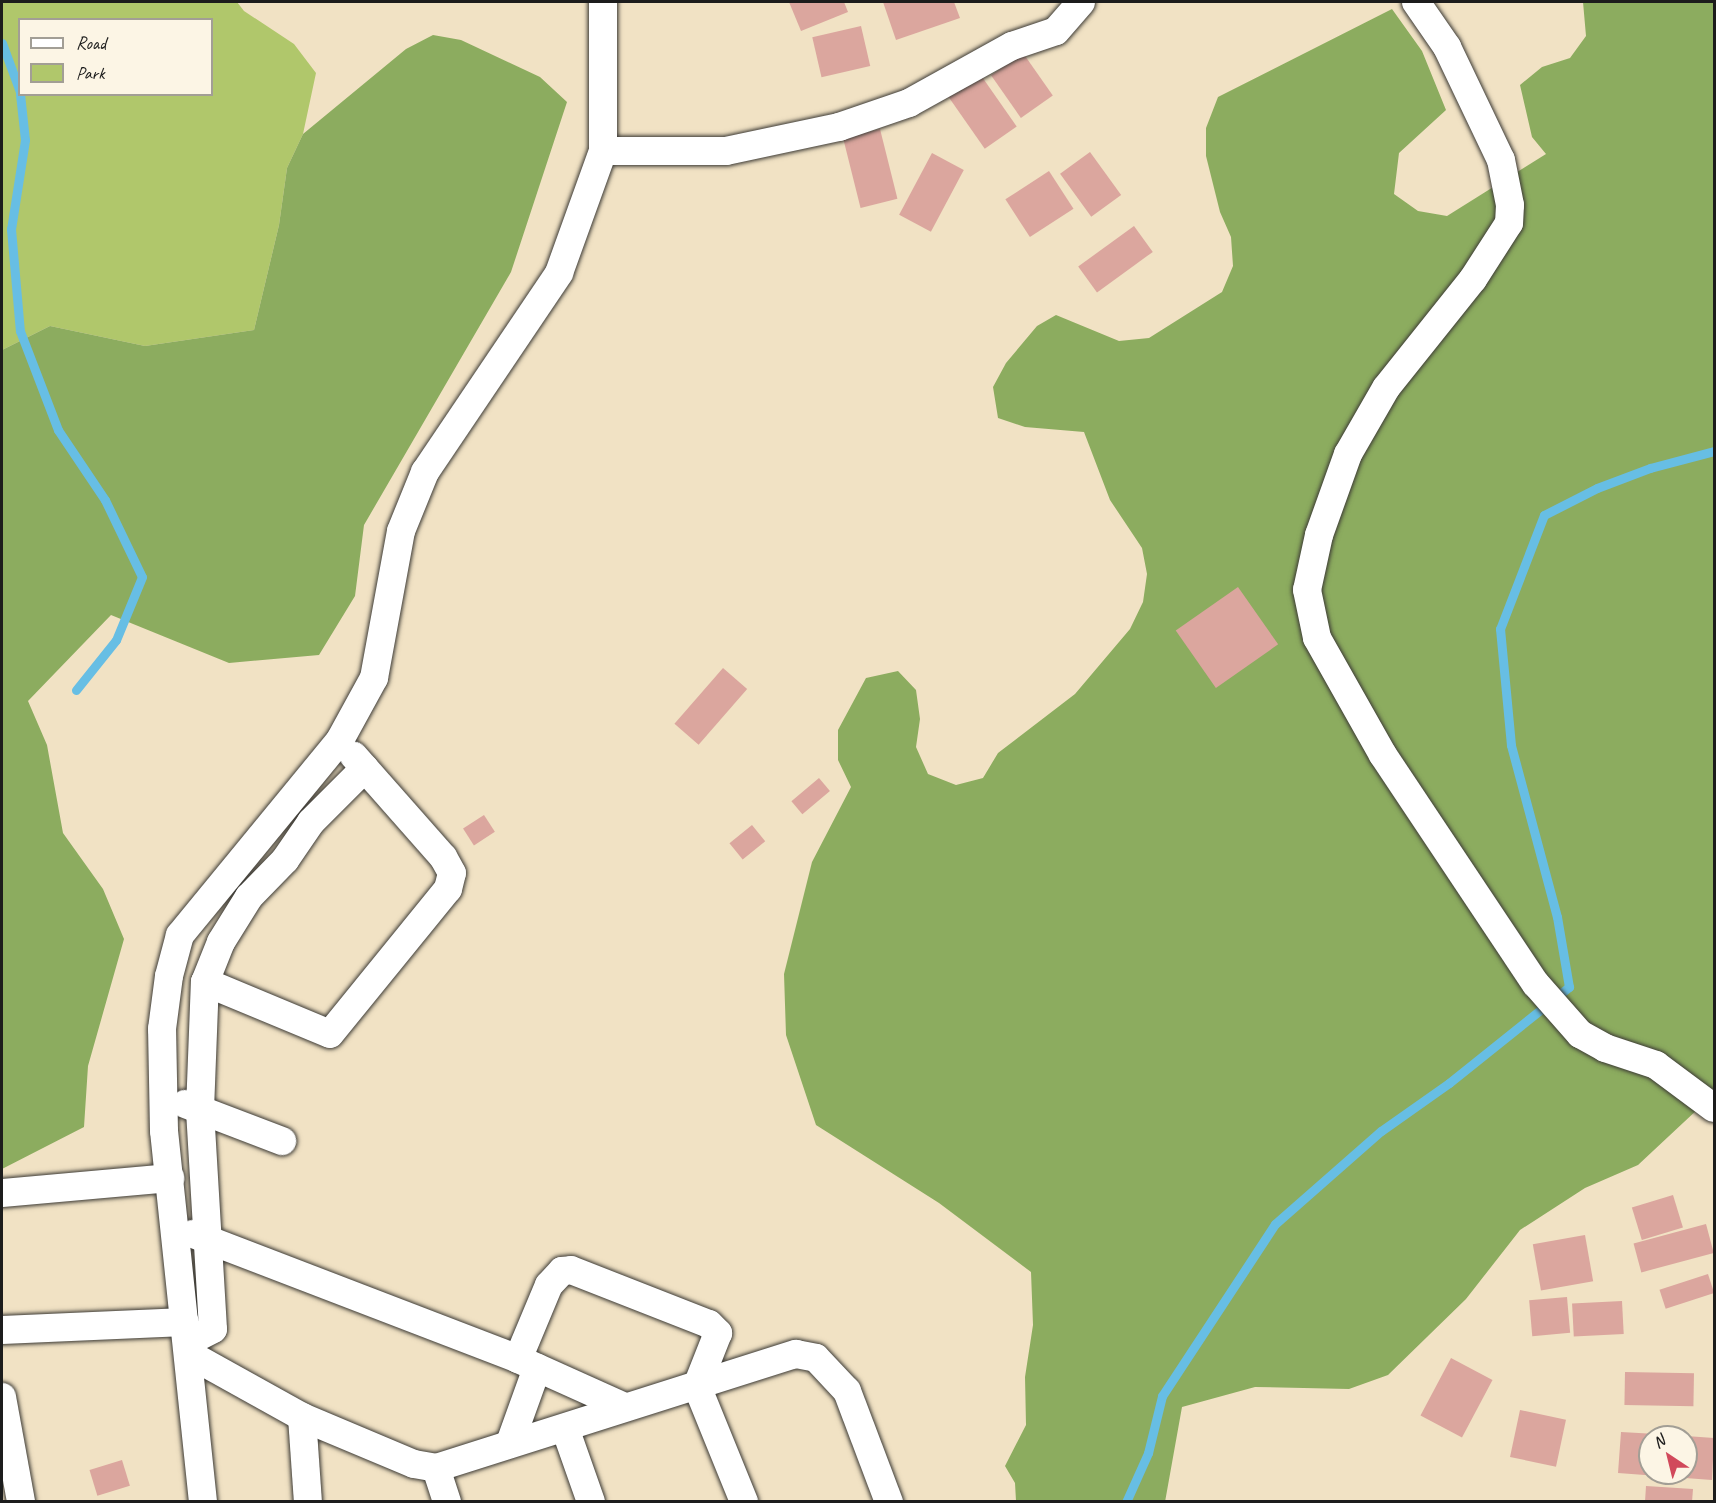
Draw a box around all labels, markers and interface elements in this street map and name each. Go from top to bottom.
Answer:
legend [18,18,213,96]
text: Road [76,32,106,54]
text: Park [76,62,105,84]
north arrow [1638,1425,1698,1485]
text: N [1649,1431,1669,1453]

